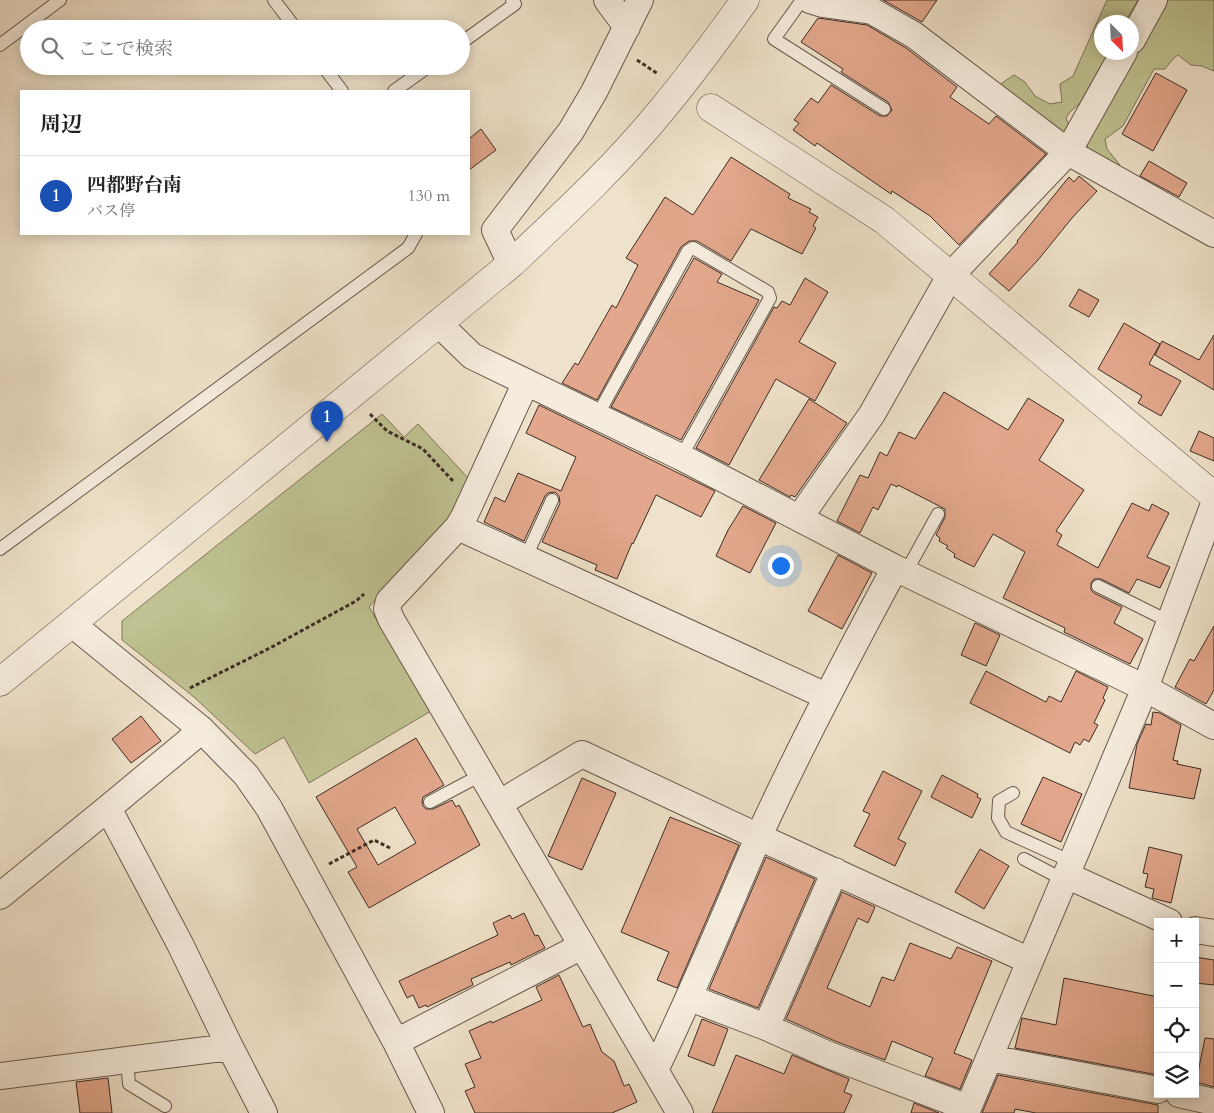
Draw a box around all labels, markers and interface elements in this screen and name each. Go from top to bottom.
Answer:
north arrow [1094,15,1139,60]
search box [20,20,470,75]
icon: search [38,34,66,62]
text: ここで検索 [78,36,173,62]
text: 周辺 [40,110,82,139]
text: 四都野台南 [87,172,182,198]
text: 1 [52,185,60,207]
text: 130 m [408,185,450,207]
text: バス停 [87,200,135,222]
pin: 1 [311,401,343,442]
your location [768,553,794,579]
map controls [1154,918,1199,1098]
button: + [1154,918,1199,963]
button: − [1154,963,1199,1008]
button: locate [1154,1008,1199,1053]
button: layers [1154,1053,1199,1098]

